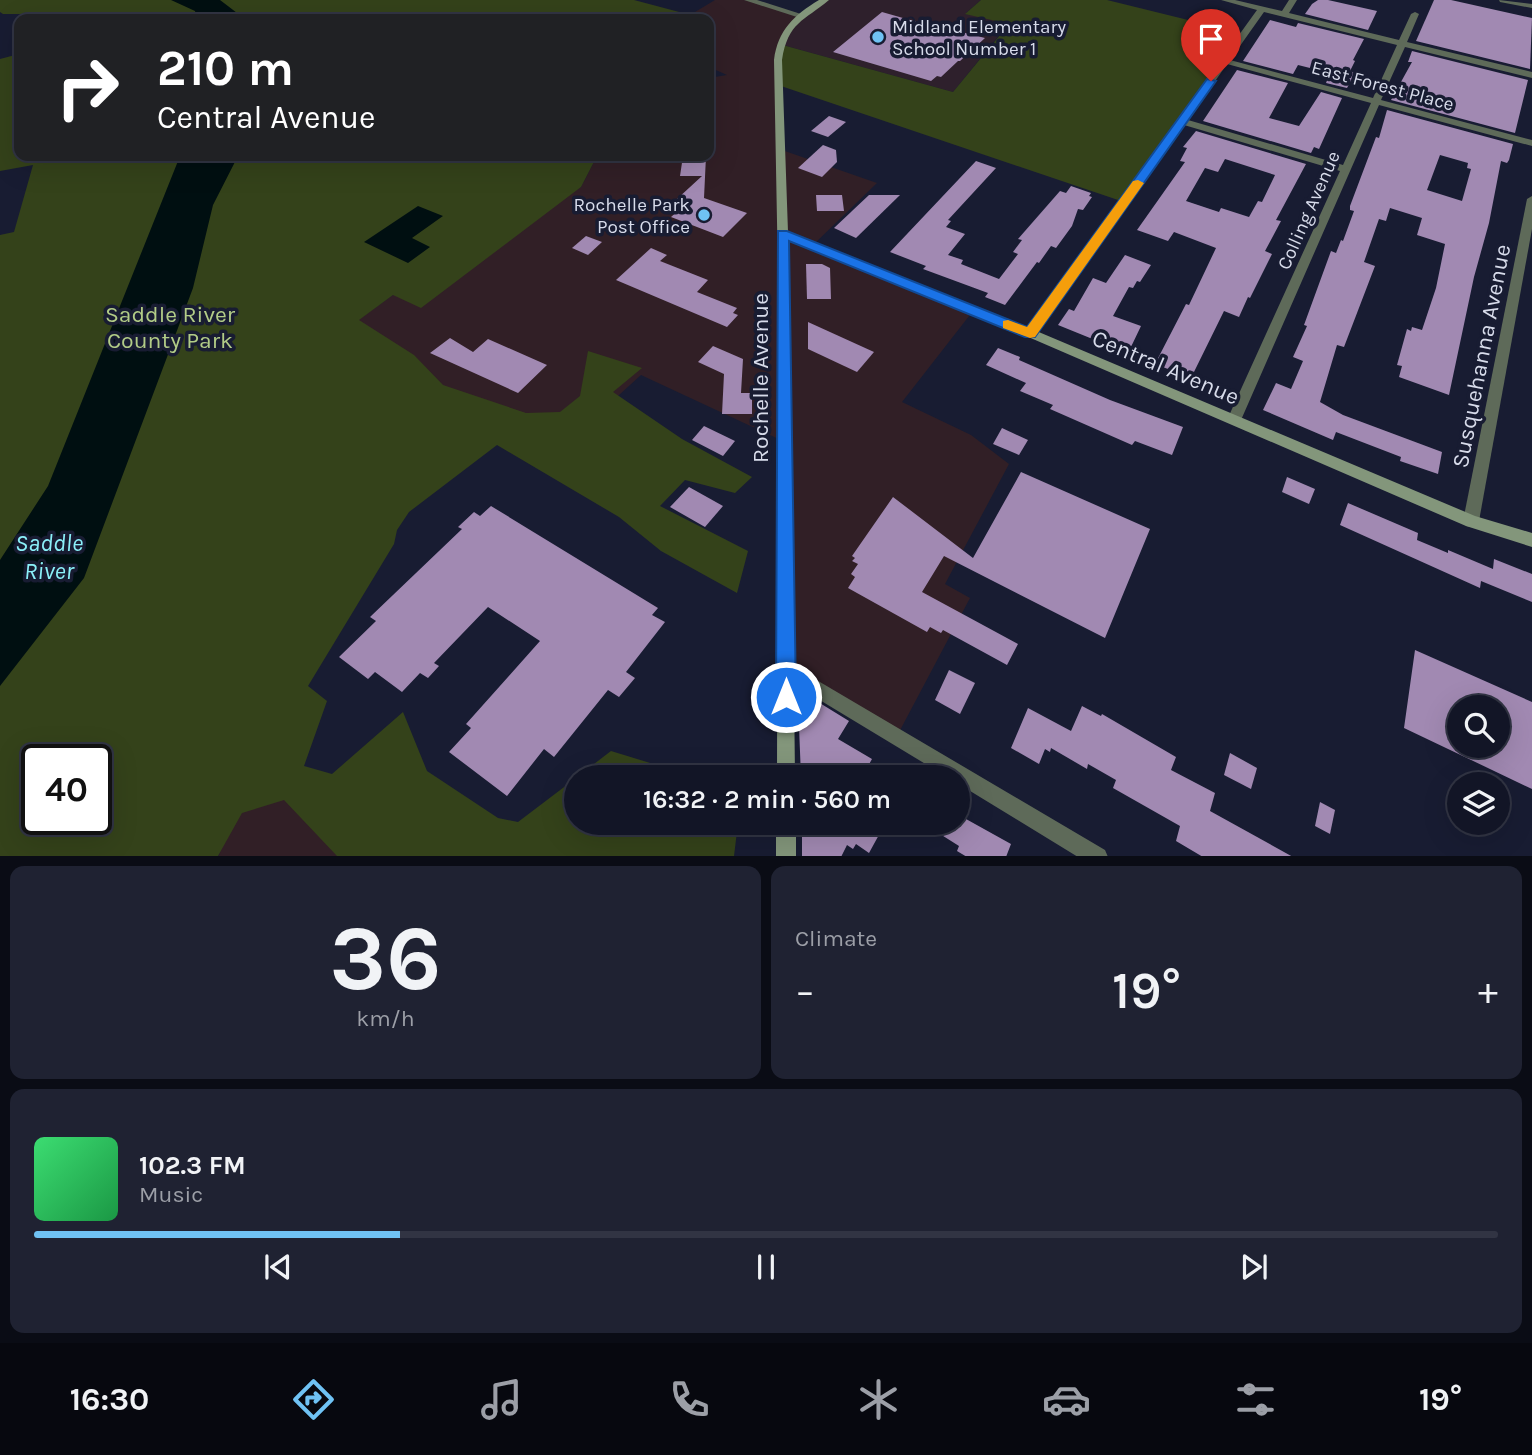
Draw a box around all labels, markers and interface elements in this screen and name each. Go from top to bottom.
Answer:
pin [1181,9,1241,81]
place label: Midland Elementary School Number 1 [892,16,1066,60]
icon: arrive [1192,20,1230,58]
marker: Midland Elementary School Number 1 [870,29,886,45]
text: 210 m [157,40,294,97]
icon: right [42,42,133,133]
street label: East Forest Place [1309,56,1456,116]
text: Central Avenue [157,99,375,136]
street label: Colling Avenue [1273,148,1345,273]
place label: Rochelle Park Post Office [573,194,690,238]
marker: Rochelle Park Post Office [696,207,712,223]
street label: Susquehanna Avenue [1447,242,1516,470]
street label: Rochelle Avenue [747,293,774,463]
park label: Saddle River County Park [105,301,236,354]
street label: Central Avenue [1088,324,1243,411]
water label: Saddle River [15,529,83,585]
position arrow [749,660,823,734]
map controls [1447,695,1510,835]
button: search [1447,695,1510,758]
speed limit sign: 40 [21,744,112,835]
button: layers [1447,772,1510,835]
text: 16:32 · 2 min · 560 m [643,784,891,815]
text: 36 [330,906,441,1012]
text: Climate [795,925,877,952]
text: 19° [1112,960,1181,1021]
text: − [795,969,815,1014]
text: + [1478,969,1498,1014]
text: km/h [356,1005,415,1032]
text: 102.3 FM [139,1150,246,1181]
text: Music [139,1181,203,1208]
icon: previous [259,1248,297,1286]
icon: pause [747,1248,785,1286]
icon: next [1235,1248,1273,1286]
icon: directions [289,1375,338,1424]
icon: music [477,1375,526,1424]
icon: phone [665,1375,714,1424]
icon: climate [854,1375,903,1424]
icon: car [1042,1375,1091,1424]
icon: filters [1231,1375,1280,1424]
text: 16:30 [70,1381,149,1418]
text: 19° [1419,1381,1462,1418]

